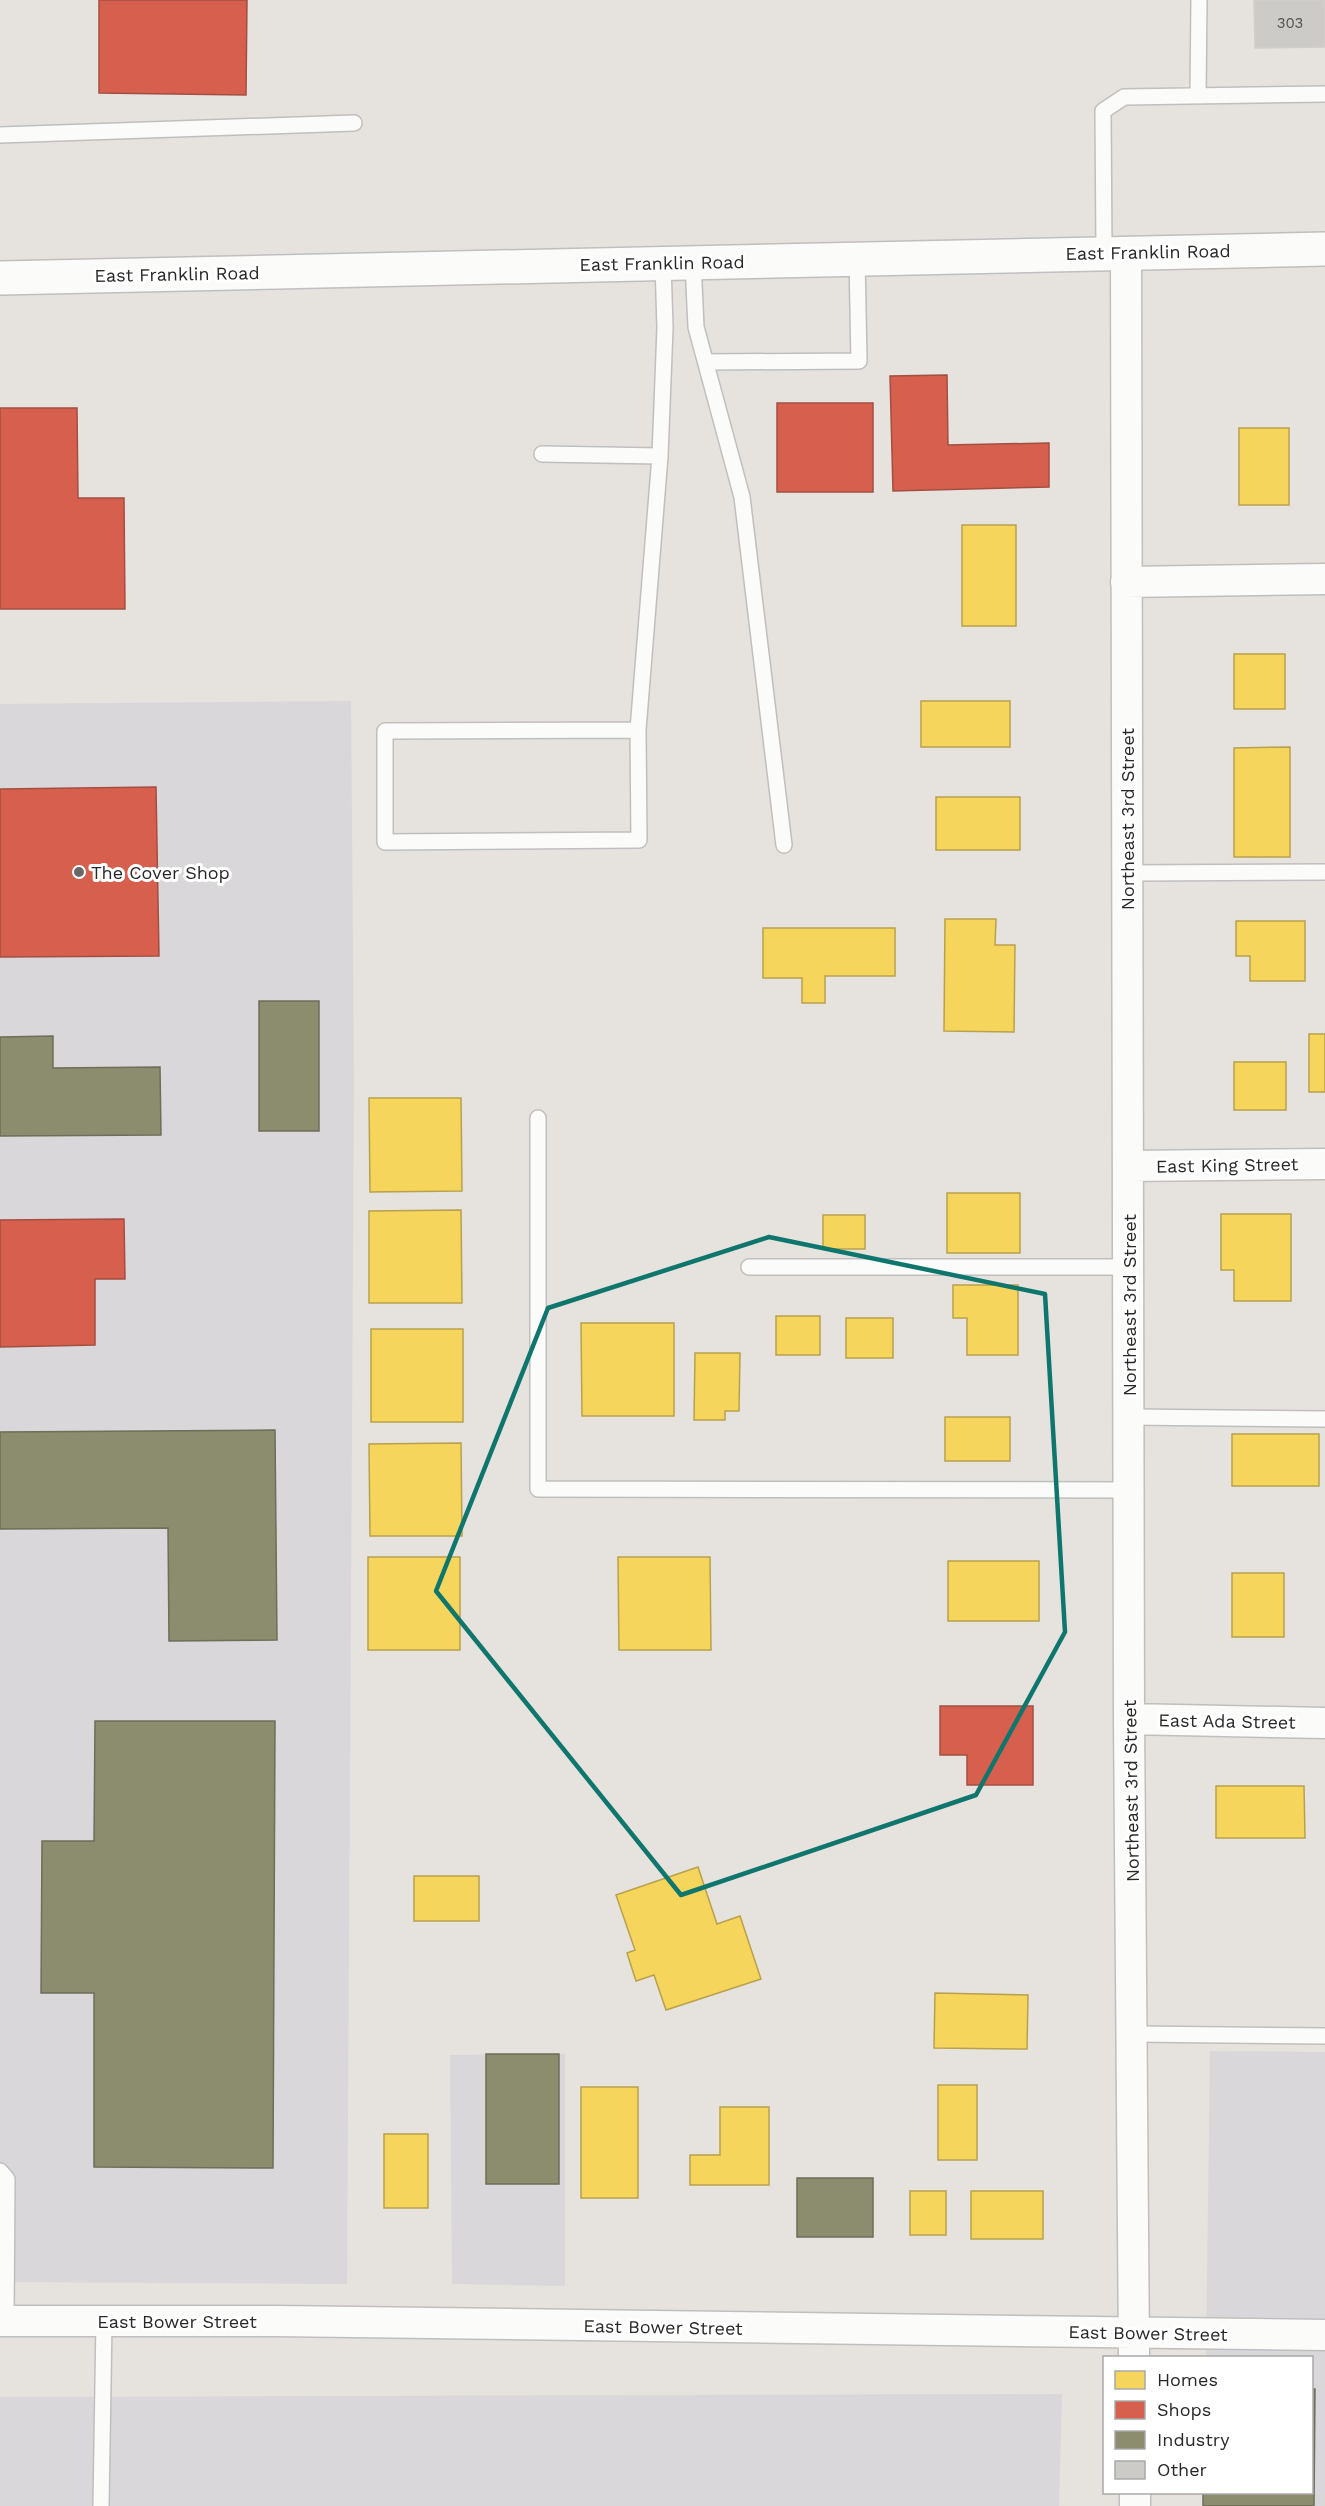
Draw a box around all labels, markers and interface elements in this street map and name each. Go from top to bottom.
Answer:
house number: 303 [1277,14,1303,32]
street label: East Franklin Road [1065,240,1231,264]
street label: East Franklin Road [579,251,745,275]
street label: East Franklin Road [94,262,260,286]
street label: Northeast 3rd Street [1117,727,1138,910]
place label: The Cover Shop [91,862,230,883]
marker: The Cover Shop [72,865,86,879]
street label: East King Street [1156,1153,1299,1177]
street label: Northeast 3rd Street [1119,1213,1140,1396]
street label: Northeast 3rd Street [1119,1699,1143,1882]
street label: East Ada Street [1158,1709,1296,1733]
street label: East Bower Street [97,2311,257,2332]
street label: East Bower Street [583,2315,743,2339]
street label: East Bower Street [1068,2321,1228,2345]
legend [1103,2356,1313,2494]
text: Homes [1157,2369,1218,2390]
text: Shops [1157,2399,1211,2420]
text: Industry [1157,2429,1230,2450]
text: Other [1157,2459,1207,2480]

